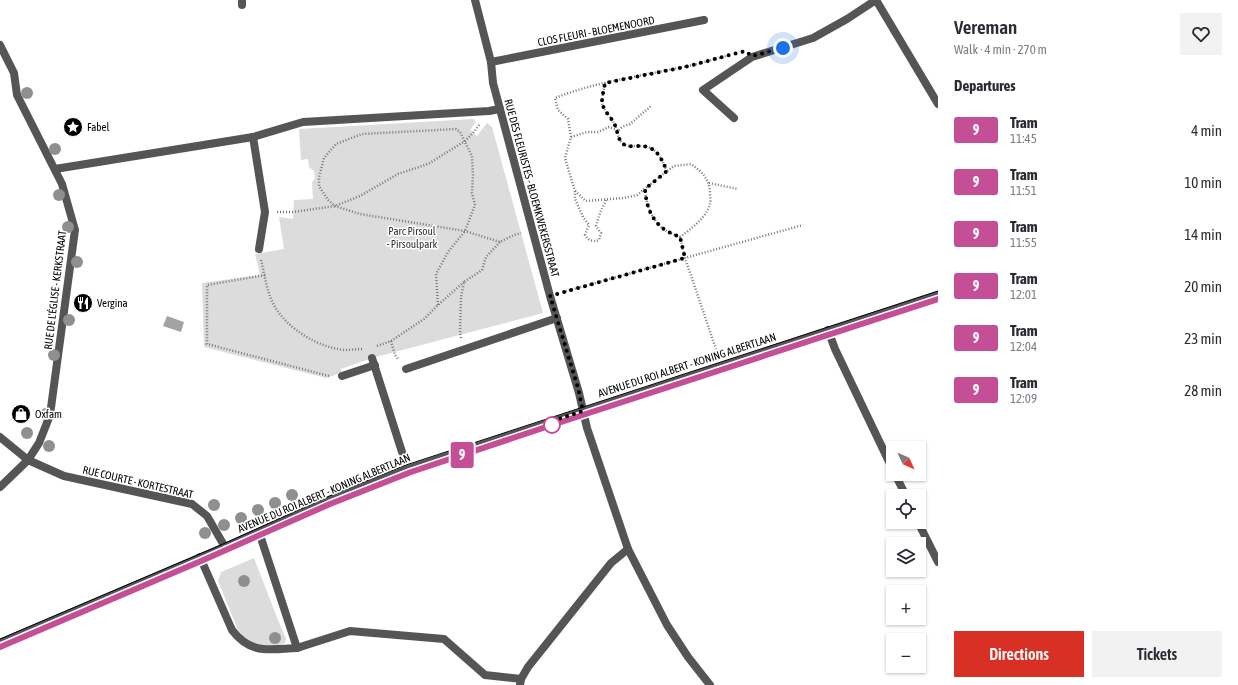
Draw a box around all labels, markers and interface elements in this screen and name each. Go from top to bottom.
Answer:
button: heart [1180,13,1222,55]
street label: CLOS FLEURI - BLOEMENOORD [537,14,655,48]
text: Vereman [954,16,1017,38]
your location [773,38,793,58]
text: Walk · 4 min · 270 m [954,42,1047,57]
text: Departures [954,77,1016,94]
street label: RUE DES FLEURISTES - BLOEMKWEKERSSTRAAT [502,98,562,279]
text: Tram [1010,114,1038,131]
place icon: Fabel [62,116,84,138]
place label: Fabel [87,121,110,133]
text: 9 [973,122,979,138]
text: 4 min [1191,122,1222,139]
text: 11:45 [1010,131,1037,146]
text: Tram [1010,166,1038,183]
text: 9 [973,174,979,190]
text: 10 min [1184,174,1222,191]
text: 11:51 [1010,183,1037,198]
text: Tram [1010,218,1038,235]
park label: Parc Pirsoul - Pirsoulpark [387,225,438,250]
text: 9 [973,226,979,242]
text: 14 min [1184,226,1222,243]
street label: RUE DE L'ÉGLISE - KERKSTRAAT [42,230,68,350]
text: 11:55 [1010,235,1037,250]
text: Tram [1010,270,1038,287]
text: 9 [973,278,979,294]
text: 20 min [1184,278,1222,295]
text: 12:01 [1010,287,1037,302]
restaurant icon: Vergina [72,292,94,314]
place label: Vergina [97,297,128,309]
text: Tram [1010,322,1038,339]
street label: AVENUE DU ROI ALBERT - KONING ALBERTLAAN [597,330,777,400]
text: 9 [973,330,979,346]
text: 23 min [1184,330,1222,347]
text: 12:04 [1010,339,1037,354]
text: Tram [1010,374,1038,391]
text: 9 [973,382,979,398]
text: 28 min [1184,382,1222,399]
text: 12:09 [1010,391,1037,406]
shop icon: Oxfam [10,403,32,425]
place label: Oxfam [35,408,62,420]
unlabelled marker [543,416,561,434]
north arrow [886,441,926,481]
map controls [886,441,926,673]
line badge: 9 [449,442,475,468]
text: 9 [459,447,465,463]
street label: AVENUE DU ROI ALBERT - KONING ALBERTLAAN [236,451,412,535]
street label: RUE COURTE - KORTESTRAAT [81,463,195,501]
button: locate [886,489,926,529]
button: layers [886,537,926,577]
button: + [886,585,926,625]
button: Directions [954,631,1084,677]
button: Tickets [1092,631,1222,677]
button: − [886,633,926,673]

